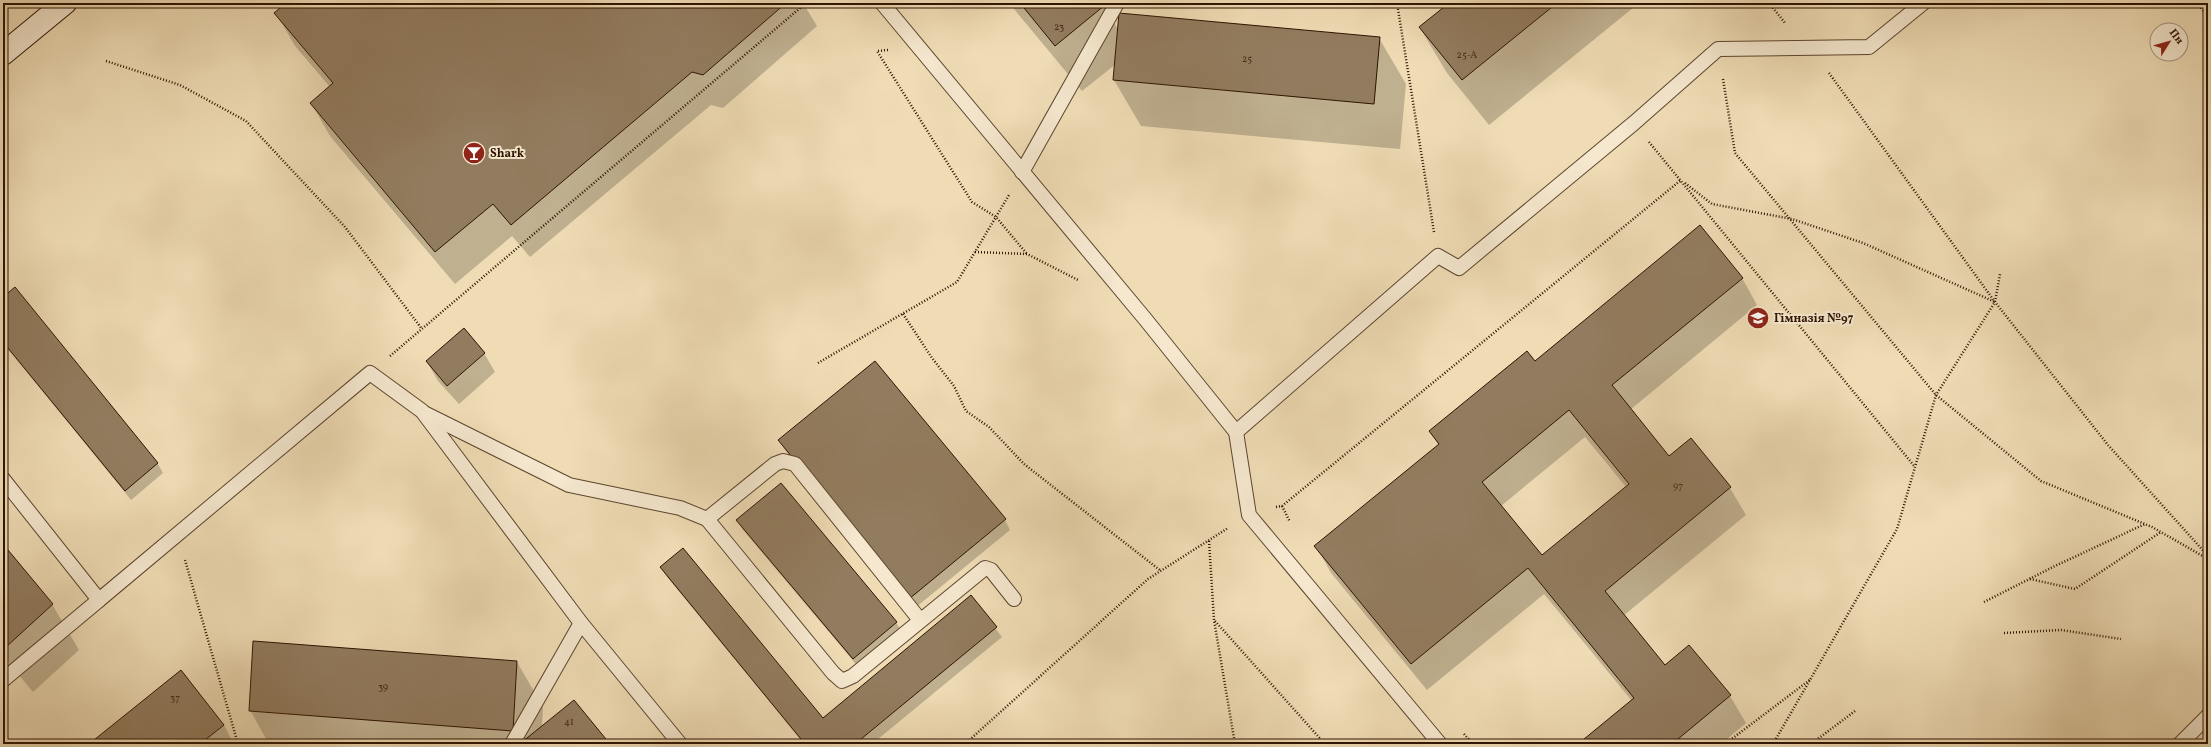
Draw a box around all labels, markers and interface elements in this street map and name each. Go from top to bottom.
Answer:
house number: 23 [1054,20,1064,34]
north arrow [2149,22,2189,62]
text: Пн [2165,26,2186,48]
house number: 25-А [1457,48,1477,62]
house number: 25 [1242,52,1252,66]
bar icon: Shark [461,140,487,166]
place label: Shark [490,146,525,162]
school or university icon: Гімназія №97 [1745,305,1771,331]
place label: Гімназія №97 [1774,311,1854,327]
house number: 97 [1673,479,1683,493]
house number: 39 [378,680,388,694]
house number: 37 [170,691,180,705]
house number: 41 [564,715,574,729]

